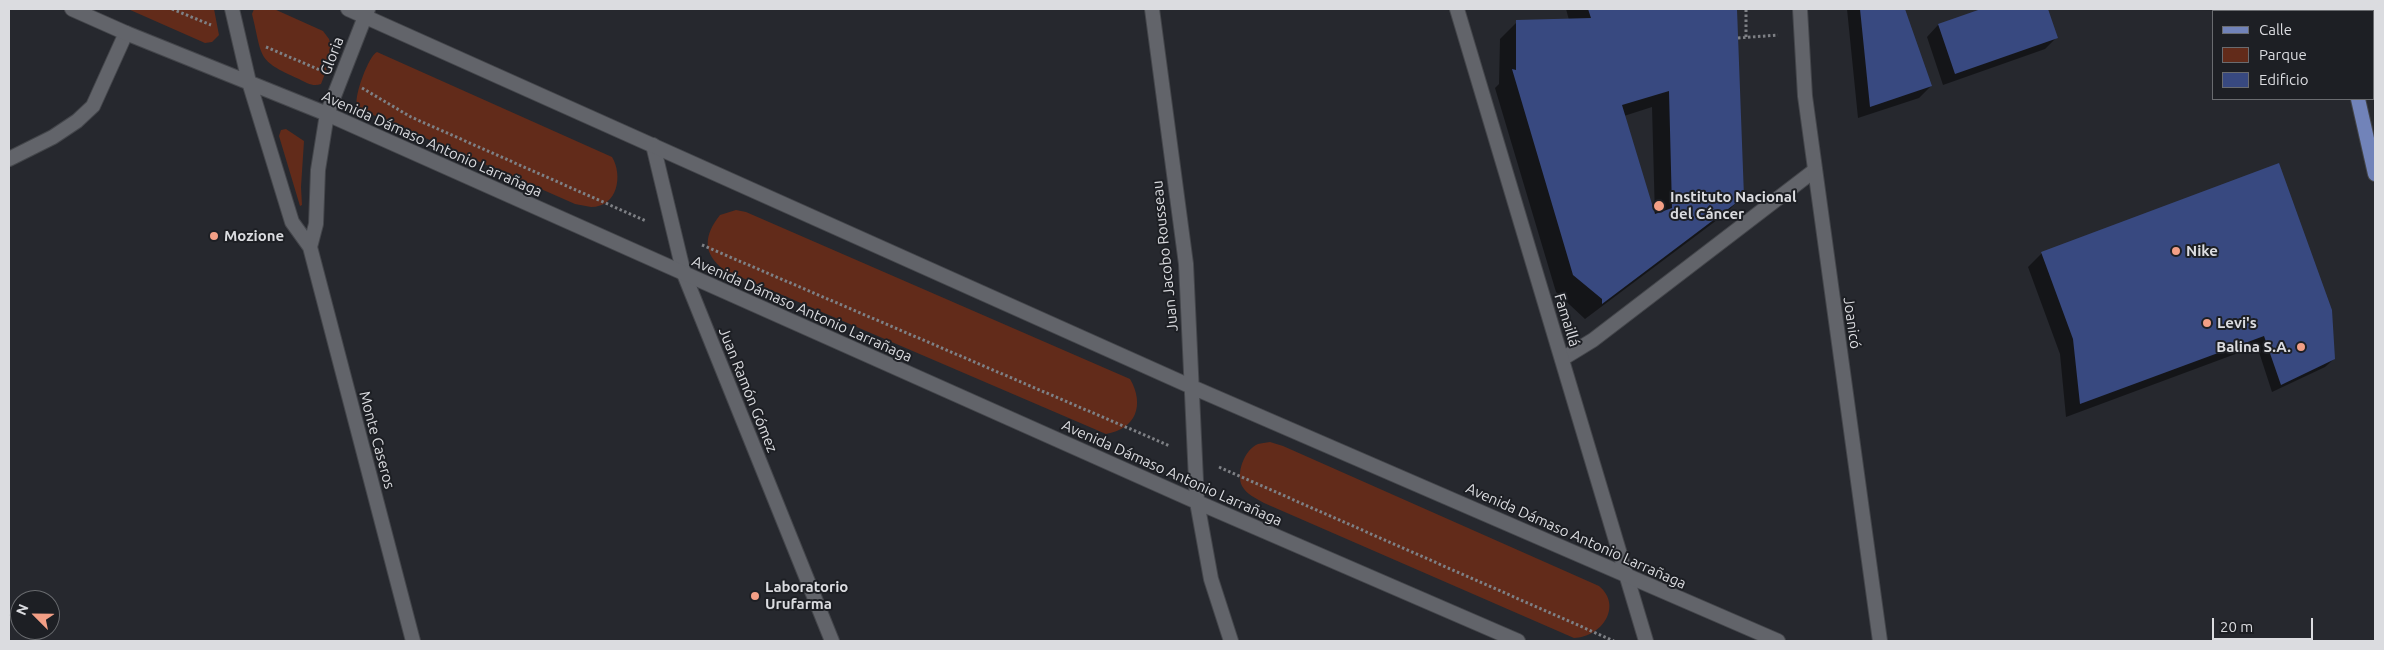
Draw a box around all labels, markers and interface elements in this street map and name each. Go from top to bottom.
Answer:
legend [2212,10,2374,100]
text: Calle [2259,21,2292,38]
street label: Gloria [316,34,348,78]
text: Parque [2259,46,2307,63]
text: Edificio [2259,71,2308,88]
street label: Avenida Dámaso Antonio Larrañaga [319,87,545,201]
street label: Juan Jacobo Rousseau [1148,180,1182,332]
place label: Instituto Nacional del Cáncer [1670,188,1796,223]
marker: Instituto Nacional del Cáncer [1652,199,1666,213]
place label: Mozione [224,227,284,245]
marker: Mozione [208,230,220,242]
place label: Nike [2186,242,2218,260]
marker: Nike [2170,245,2182,257]
street label: Avenida Dámaso Antonio Larrañaga [689,252,915,366]
street label: Famaillá [1550,291,1584,349]
street label: Joanicó [1839,296,1865,350]
place label: Levi's [2217,314,2257,332]
marker: Levi's [2201,317,2213,329]
street label: Juan Ramón Gómez [715,325,781,455]
place label: Balina S.A. [2216,338,2291,356]
marker: Balina S.A. [2295,341,2307,353]
street label: Monte Caseros [355,389,399,491]
street label: Avenida Dámaso Antonio Larrañaga [1059,416,1285,530]
street label: Avenida Dámaso Antonio Larrañaga [1463,479,1689,593]
place label: Laboratorio Urufarma [765,578,848,613]
north arrow [10,590,60,640]
marker: Laboratorio Urufarma [749,590,761,602]
text: N [13,602,32,617]
scale bar [2214,608,2315,640]
text: 20 m [2220,618,2253,635]

